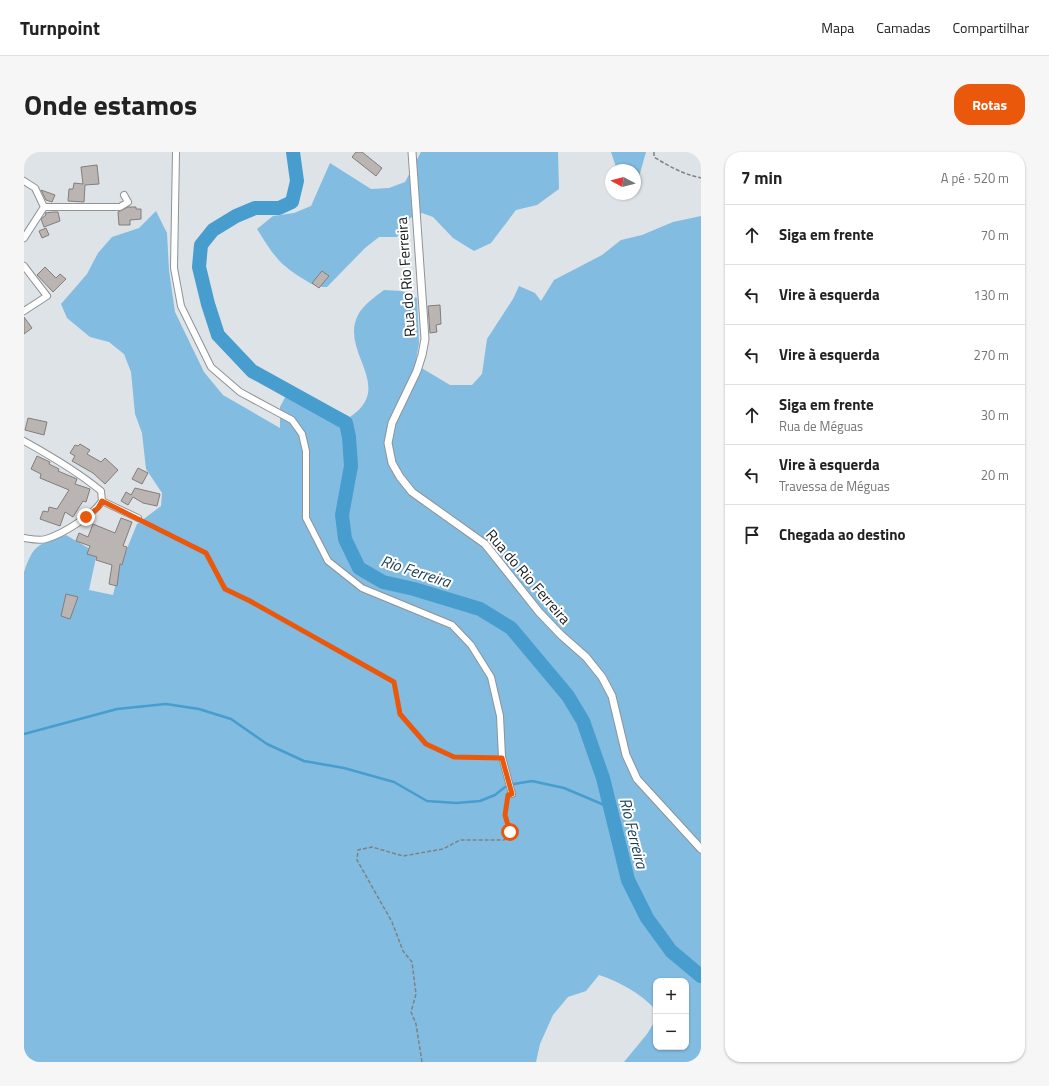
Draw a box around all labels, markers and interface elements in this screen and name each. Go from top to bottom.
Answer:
text: Turnpoint [20,13,100,42]
text: Mapa [821,17,854,38]
text: Camadas [876,17,931,38]
text: Compartilhar [953,17,1029,38]
text: Onde estamos [24,83,197,126]
button: Rotas [954,84,1025,125]
north arrow [605,164,641,200]
text: 7 min [741,165,782,191]
text: A pé · 520 m [941,168,1009,188]
street label: Rua do Rio Ferreira [390,216,421,338]
text: Siga em frente [779,223,874,246]
icon: ahead [741,224,763,246]
text: 70 m [981,225,1009,245]
text: Vire à esquerda [779,283,880,306]
icon: left [741,284,763,306]
text: 130 m [973,285,1009,305]
text: Vire à esquerda [779,343,880,366]
icon: left [741,344,763,366]
text: 270 m [973,345,1009,365]
text: Siga em frente [779,393,874,416]
icon: ahead [741,404,763,426]
text: 30 m [981,405,1009,425]
text: Rua de Méguas [779,416,863,436]
text: Vire à esquerda [779,453,880,476]
icon: left [741,464,763,486]
text: 20 m [981,465,1009,485]
text: Travessa de Méguas [779,476,890,496]
route end [77,508,95,526]
text: Chegada ao destino [779,523,905,546]
street label: Rua do Rio Ferreira [480,524,577,630]
icon: arrive [741,524,763,546]
water label: Rio Ferreira [378,548,455,594]
water label: Rio Ferreira [614,795,655,872]
route start [501,823,519,841]
map controls [653,978,689,1050]
button: + [653,978,689,1014]
button: − [653,1014,689,1050]

